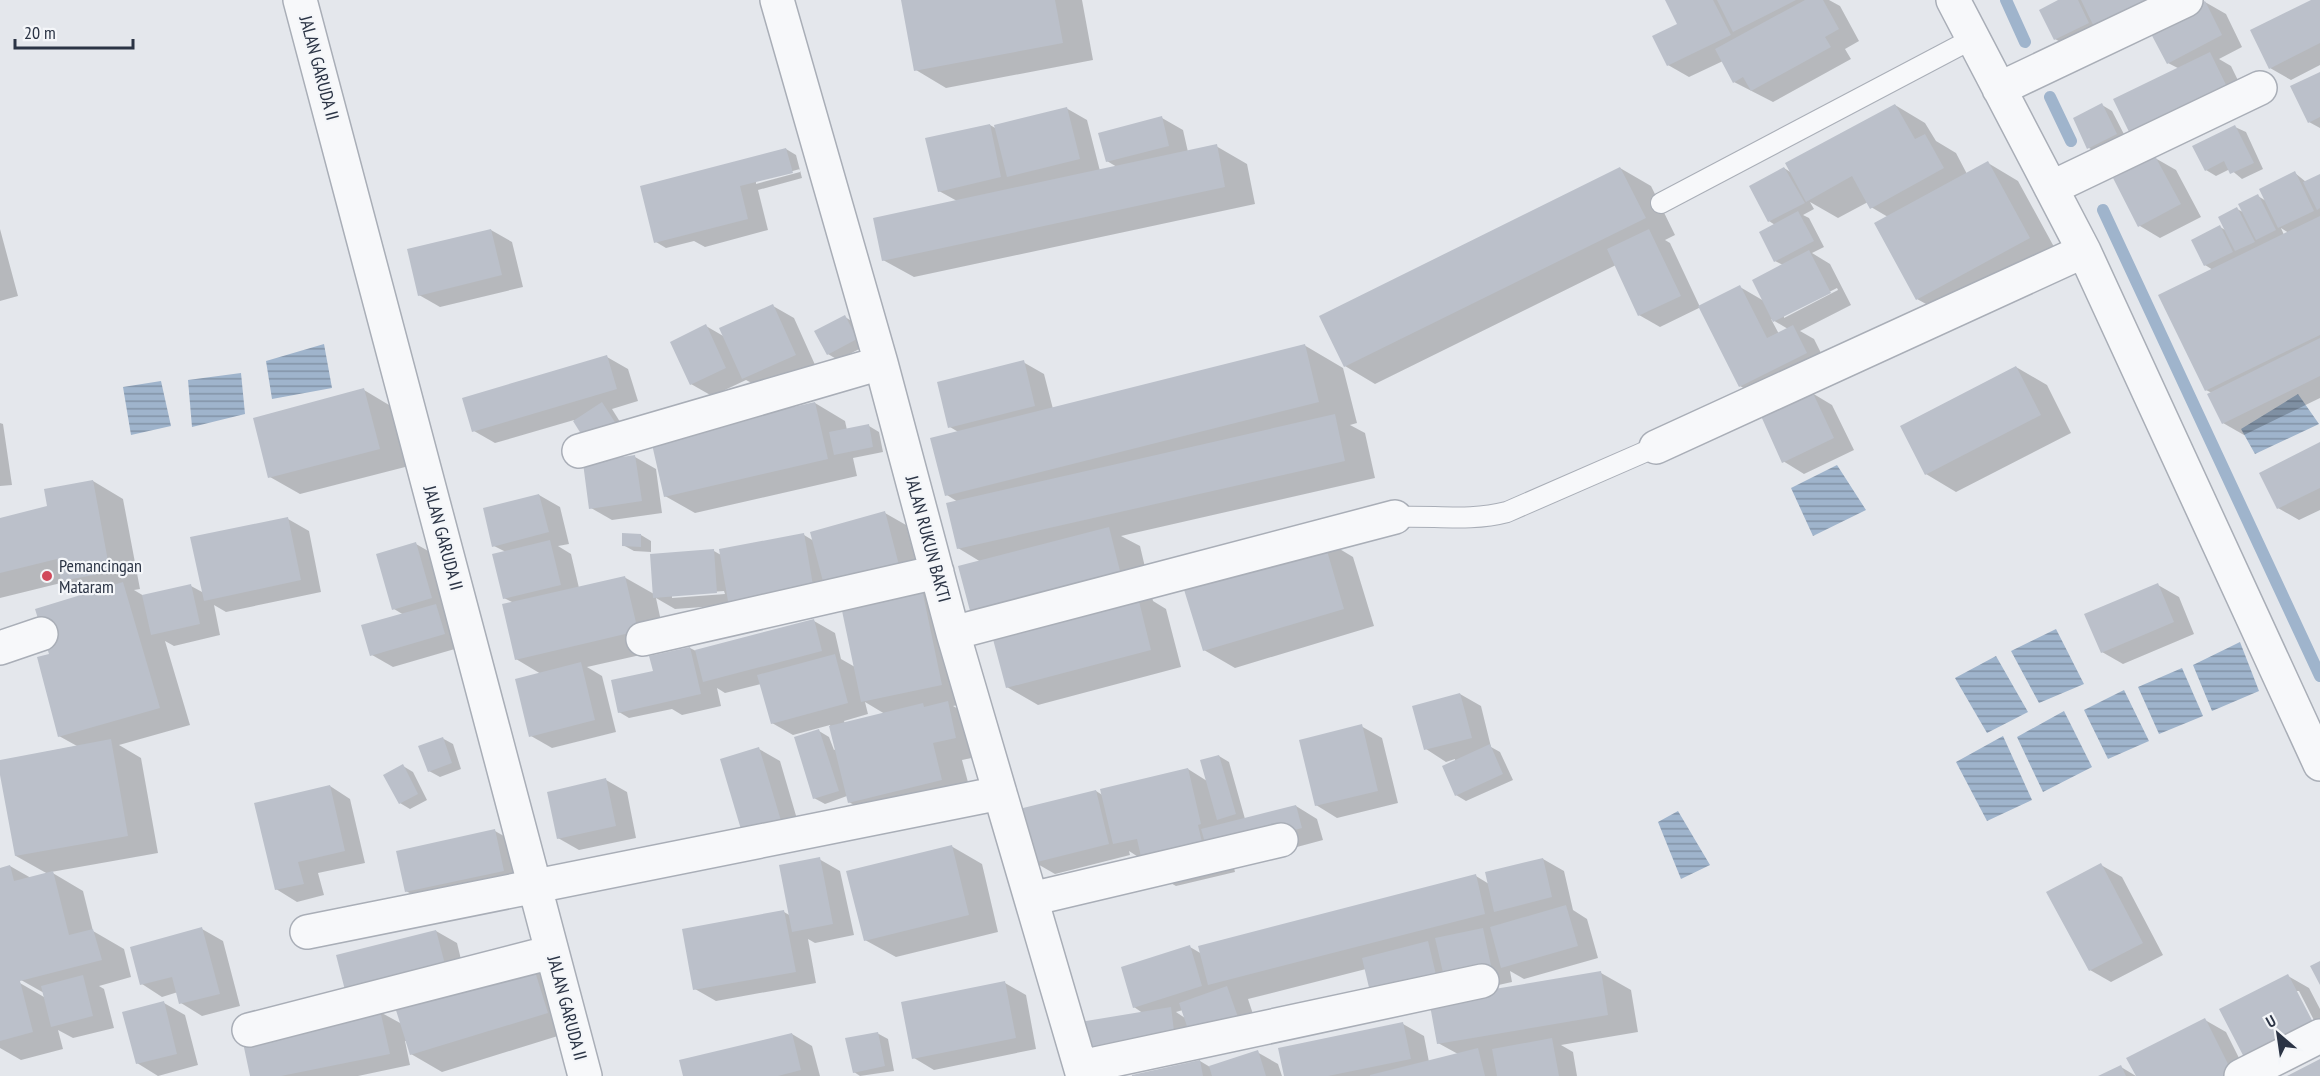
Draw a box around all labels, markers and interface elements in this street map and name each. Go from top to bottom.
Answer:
scale bar [15,12,134,50]
street label: JALAN GARUDA II [294,12,344,123]
text: 20 m [24,21,56,44]
street label: JALAN RUKUN BAKTI [900,472,956,605]
street label: JALAN GARUDA II [418,482,468,593]
place label: Pemancingan Mataram [59,554,142,598]
marker: Pemancingan Mataram [40,569,54,583]
street label: JALAN GARUDA II [542,952,592,1063]
north arrow [2248,1004,2308,1064]
text: U [2262,1010,2279,1032]

